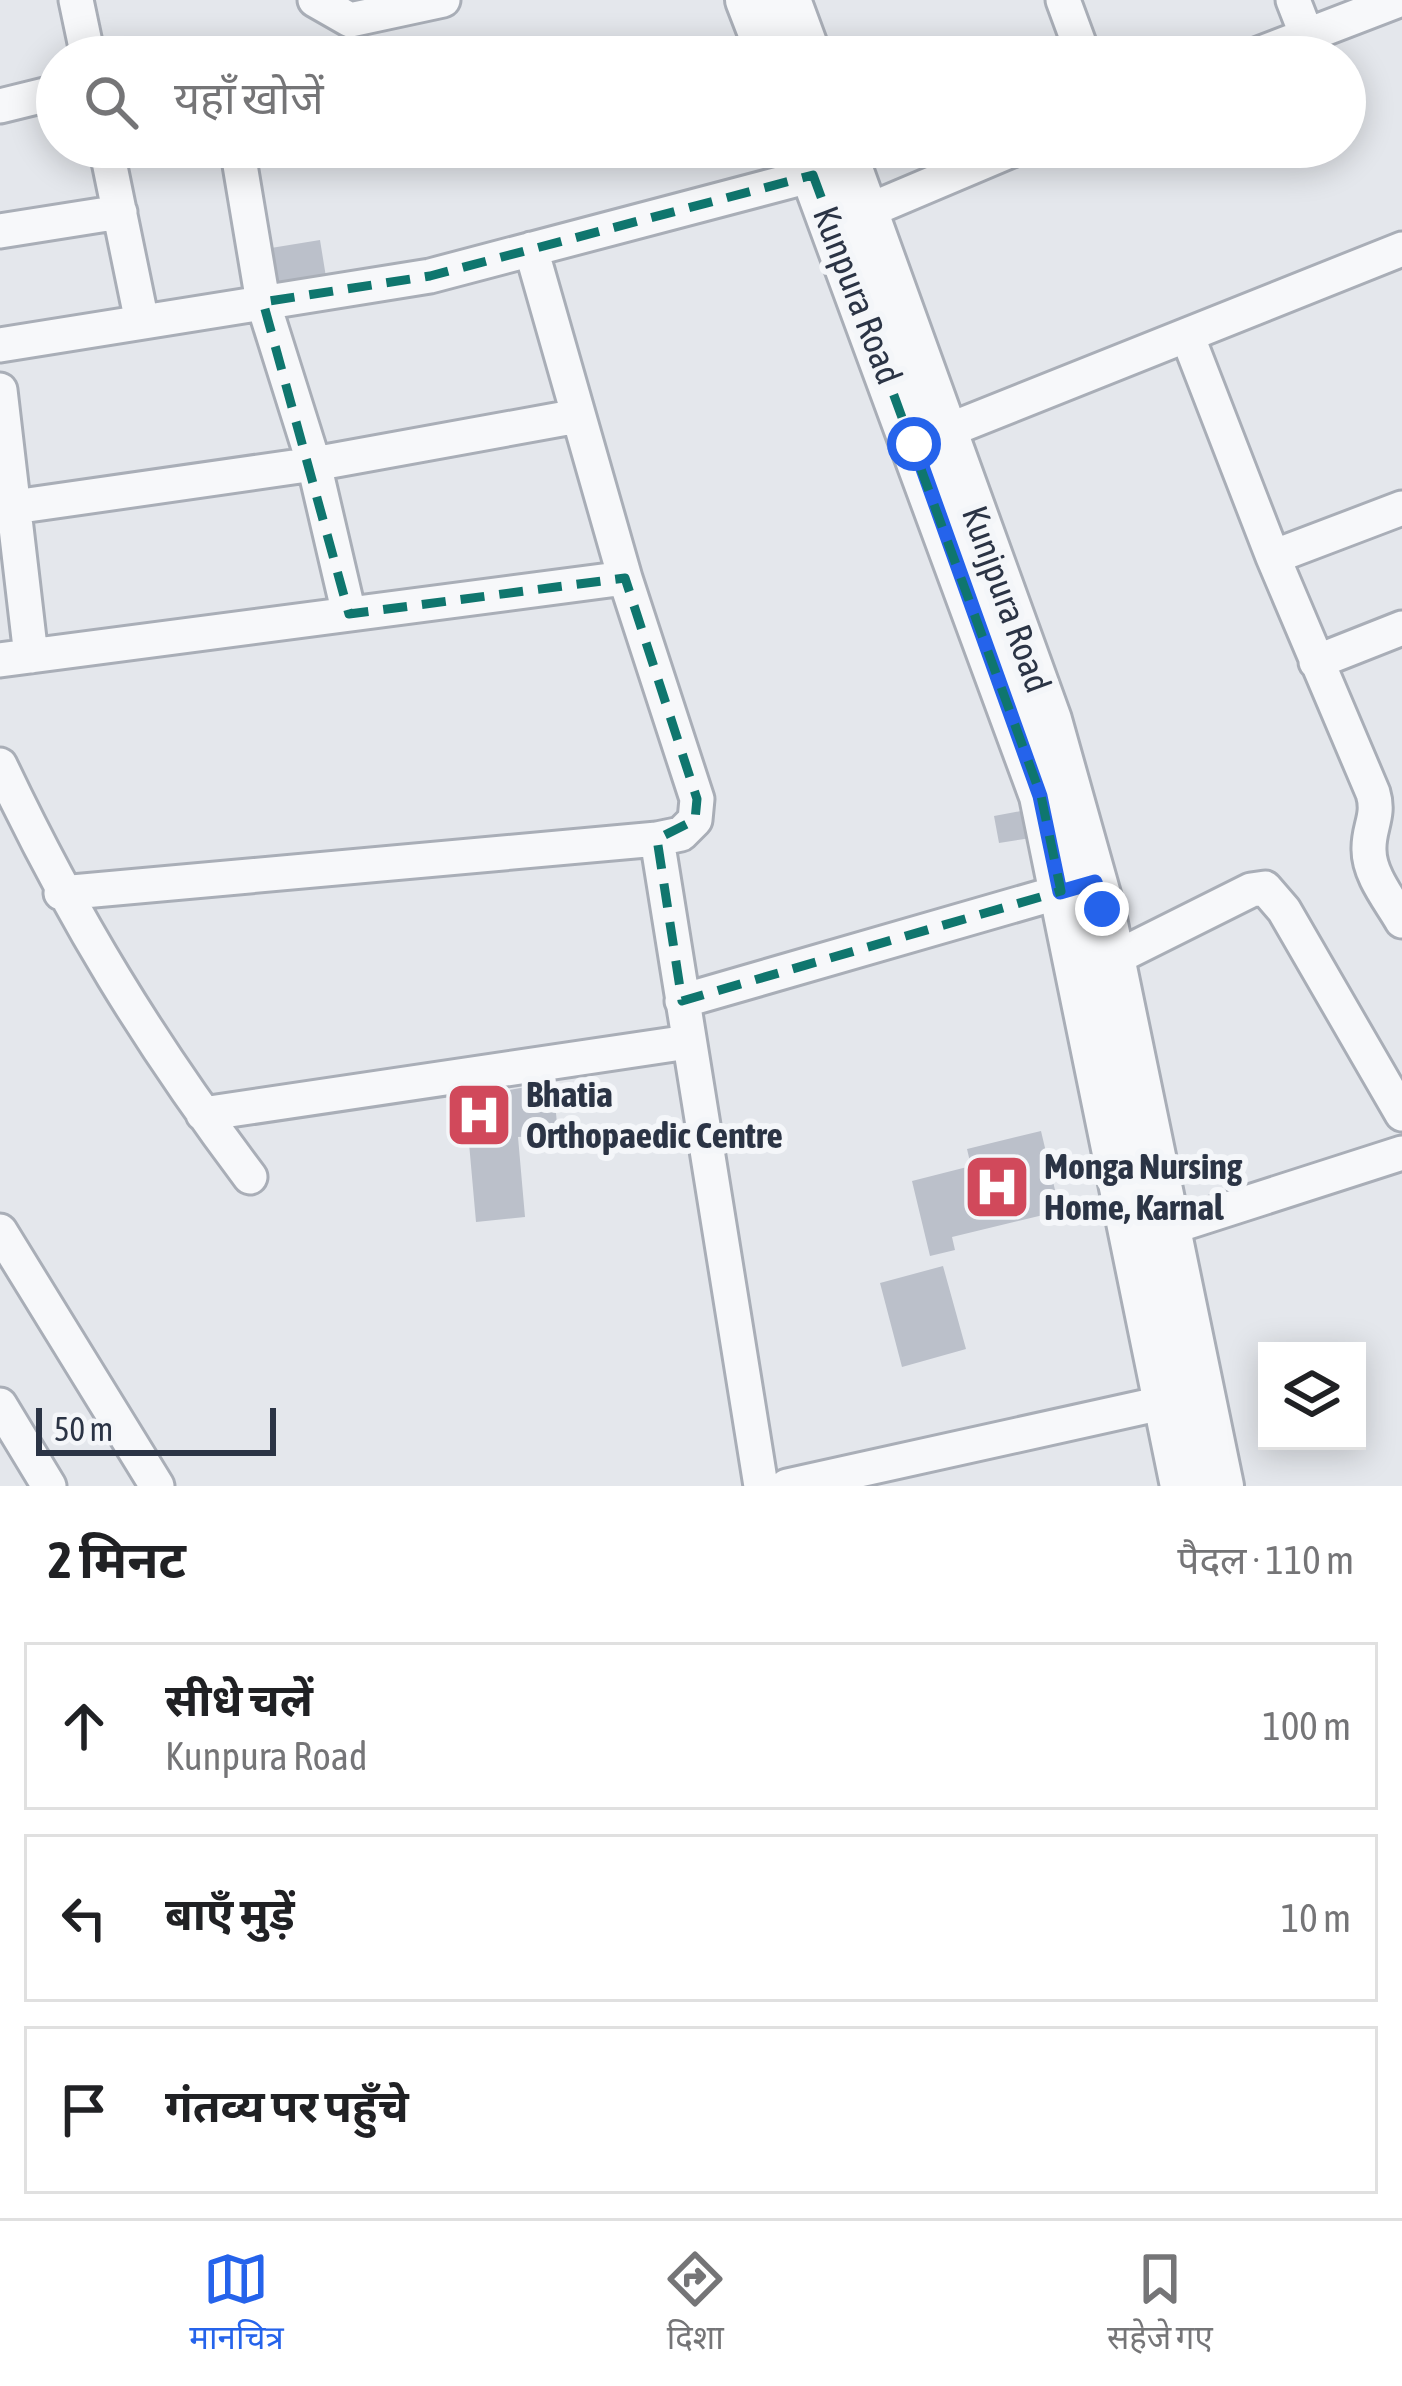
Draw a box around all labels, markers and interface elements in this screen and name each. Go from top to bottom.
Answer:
search box [36,36,1366,168]
icon: search [78,69,144,135]
text: यहाँ खोजें [174,72,324,124]
street label: Kunpura Road [805,200,911,390]
route start [887,417,941,471]
street label: Kunjpura Road [954,500,1060,698]
route end [1075,882,1129,936]
place label: Bhatia Orthopaedic Centre [526,1073,783,1156]
hospital icon: Bhatia Orthopaedic Centre [444,1080,514,1150]
place label: Monga Nursing Home, Karnal [1044,1145,1243,1228]
hospital icon: Monga Nursing Home, Karnal [962,1152,1032,1222]
map controls [1258,1342,1366,1450]
button: layers [1258,1342,1366,1450]
scale bar [36,1402,276,1455]
text: 50 m [54,1410,113,1448]
text: 2 मिनट [48,1530,186,1589]
text: पैदल · 110 m [1177,1538,1354,1582]
text: सीधे चलें [165,1674,313,1726]
icon: ahead [51,1693,117,1759]
text: 100 m [1263,1704,1351,1748]
text: Kunpura Road [165,1734,367,1778]
icon: left [51,1885,117,1951]
text: बाएँ मुड़ें [165,1888,295,1940]
text: 10 m [1281,1896,1351,1940]
icon: arrive [51,2077,117,2143]
text: गंतव्य पर पहुँचे [165,2080,409,2132]
tab: मानचित्र [189,2246,284,2362]
tab: दिशा [662,2246,728,2362]
tab: सहेजे गए [1107,2246,1213,2362]

